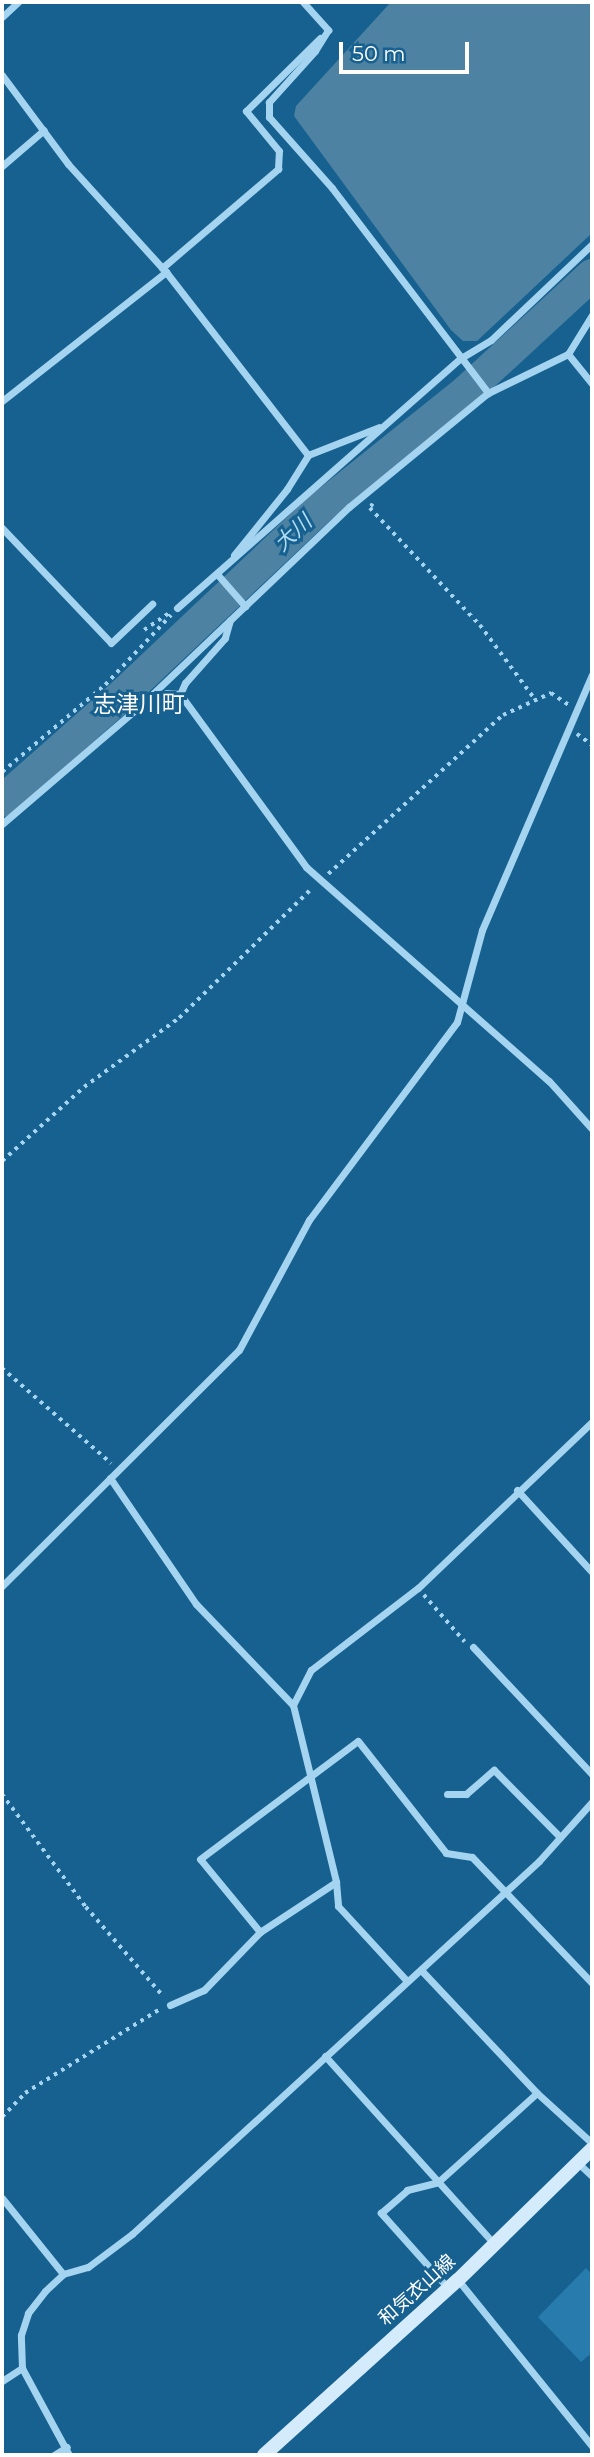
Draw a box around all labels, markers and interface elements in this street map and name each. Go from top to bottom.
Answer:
scale bar [342,28,472,72]
text: 50 m [352,41,406,66]
water label: 大川 [269,509,317,557]
district label: 志津川町 [93,690,185,718]
street label: 和気衣山線 [374,2250,460,2330]

